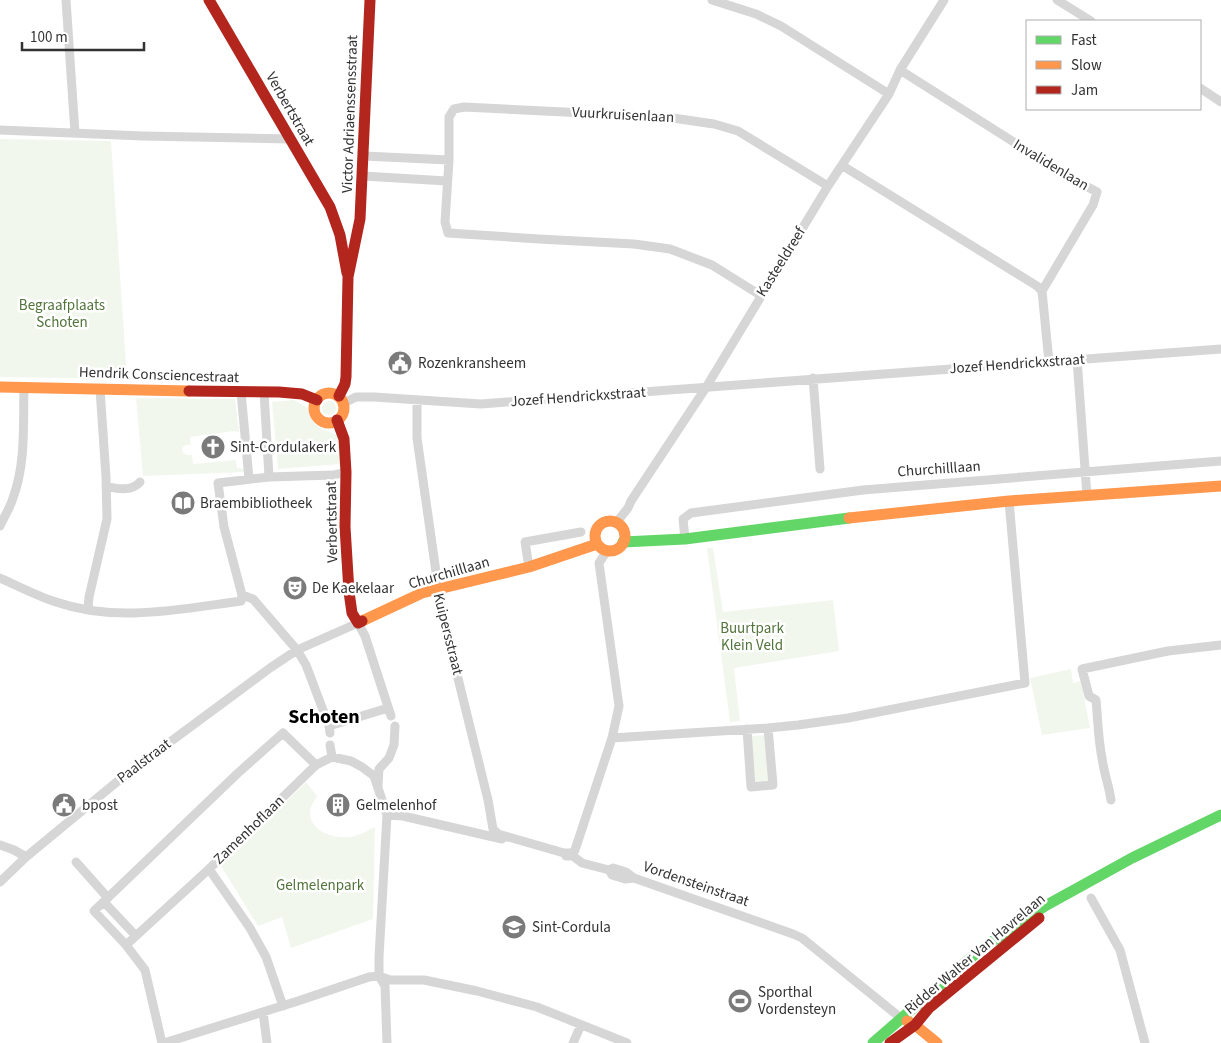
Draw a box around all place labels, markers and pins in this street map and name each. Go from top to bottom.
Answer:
public building icon: Rozenkransheem [387,350,413,376]
place label: Rozenkransheem [418,353,526,374]
church icon: Sint-Cordulakerk [200,434,226,460]
place label: Sint-Cordulakerk [230,437,337,458]
library icon: Braembibliotheek [170,490,196,516]
place label: Braembibliotheek [200,493,313,514]
theatre icon: De Kaekelaar [282,575,308,601]
place label: De Kaekelaar [312,578,395,599]
public building icon: bpost [51,792,77,818]
building icon: Gelmelenhof [325,792,351,818]
place label: bpost [82,795,118,816]
place label: Gelmelenhof [356,795,437,816]
school or university icon: Sint-Cordula [501,914,527,940]
place label: Sint-Cordula [532,917,611,938]
place label: Sporthal Vordensteyn [758,982,836,1020]
sports icon: Sporthal Vordensteyn [727,988,753,1014]

